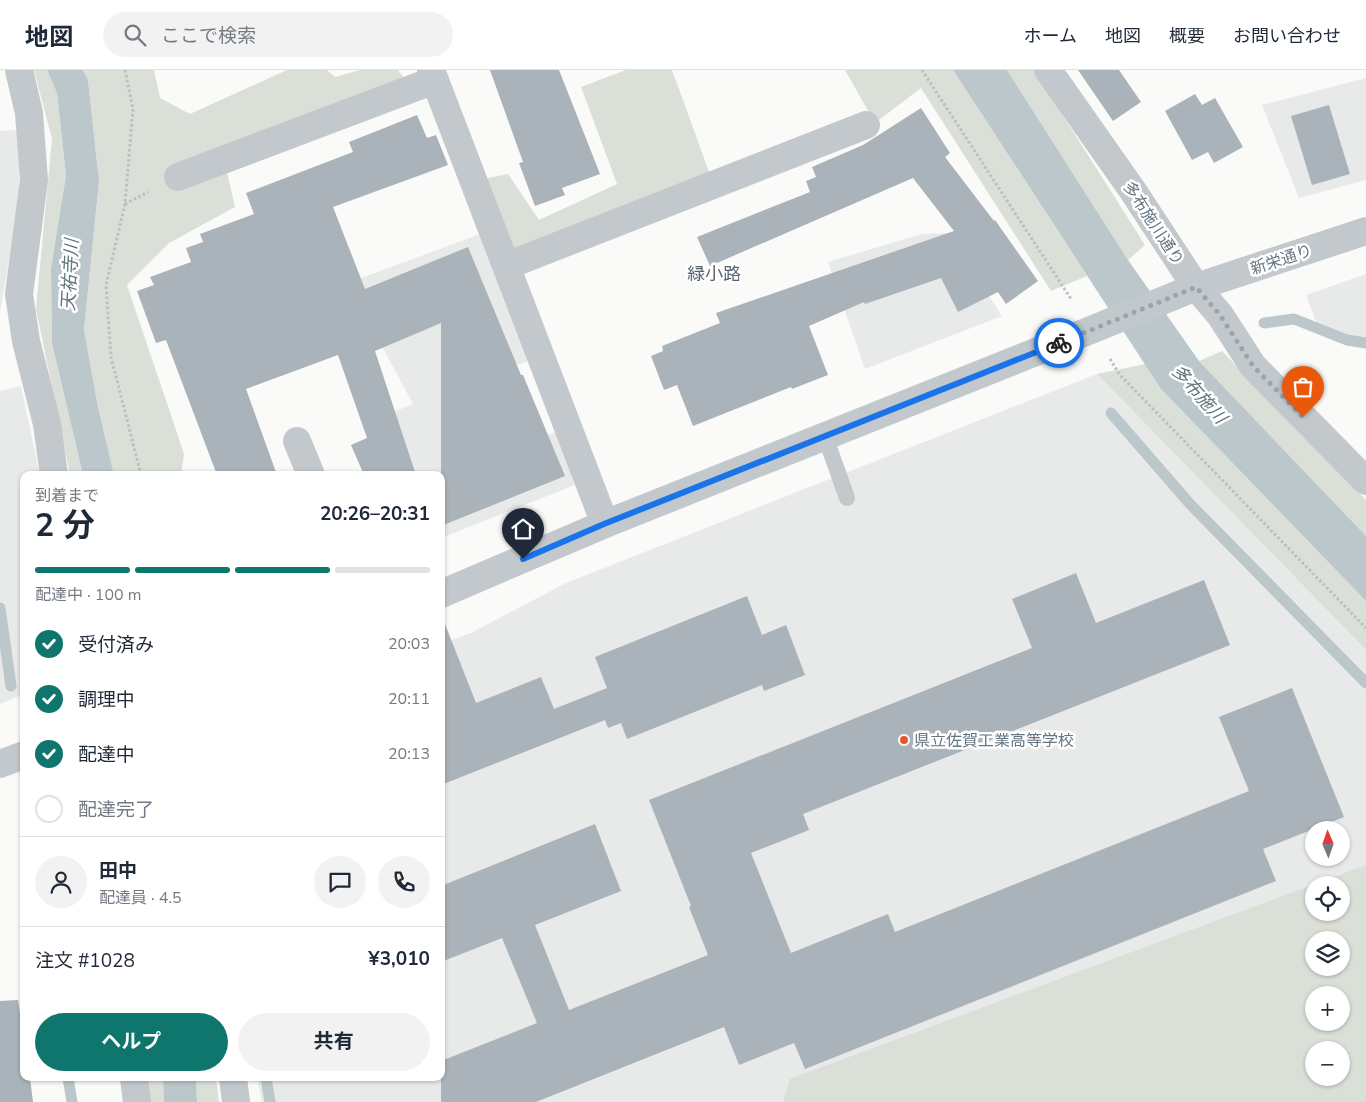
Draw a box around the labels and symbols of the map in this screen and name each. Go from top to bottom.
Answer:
street label: 多布施川通り [1118,177,1189,270]
water label: 天祐寺川 [56,236,84,312]
street label: 新栄通り [1247,240,1315,280]
district label: 緑小路 [687,262,741,286]
courier [1034,318,1084,368]
water label: 多布施川 [1166,359,1233,430]
pin [1282,366,1324,417]
pin [502,508,544,559]
place label: 県立佐賀工業高等学校 [914,730,1074,752]
marker: 県立佐賀工業高等学校 [898,734,910,746]
north arrow [1305,821,1350,866]

